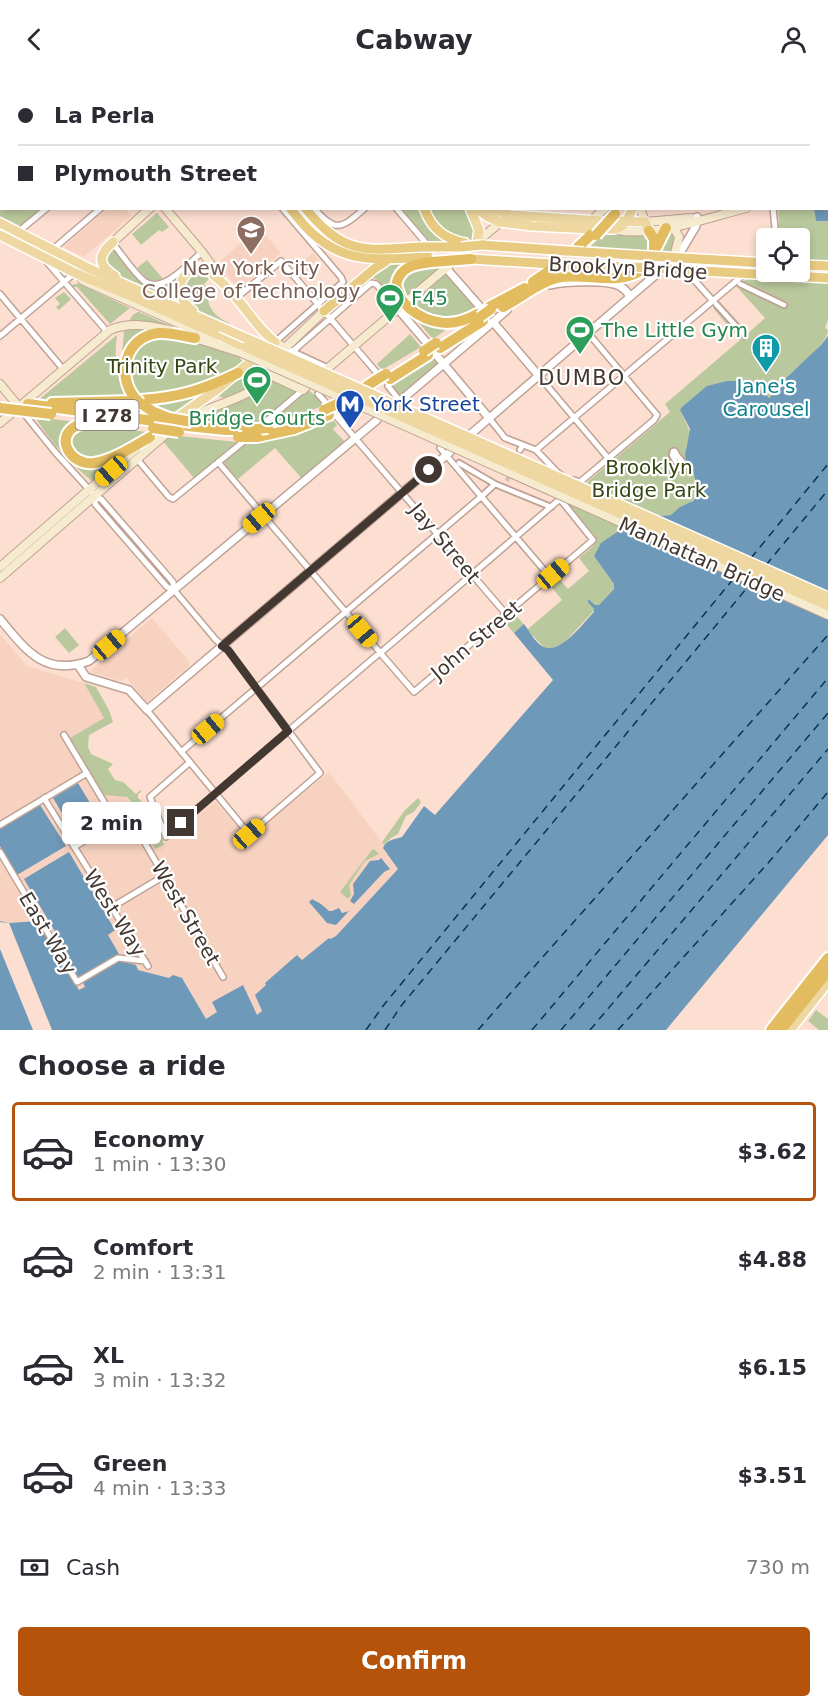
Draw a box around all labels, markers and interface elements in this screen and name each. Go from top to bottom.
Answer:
icon: back [18,23,51,56]
icon: person [777,23,810,56]
text: Cabway [355,24,473,55]
text: La Perla [54,103,155,128]
text: Plymouth Street [54,161,257,186]
school or university icon: New York City College of Technology [235,214,267,256]
map controls [756,228,810,282]
button: locate [756,228,810,282]
street label: Brooklyn Bridge [548,252,708,284]
place label: New York City College of Technology [142,256,360,303]
sports icon: F45 [374,282,406,324]
place label: F45 [411,286,448,310]
sports icon: The Little Gym [564,314,596,356]
place label: The Little Gym [600,318,748,342]
building icon: Jane's Carousel [750,332,782,374]
park label: Trinity Park [106,354,218,378]
sports icon: Bridge Courts [241,364,273,406]
district label: DUMBO [538,366,626,390]
place label: Jane's Carousel [722,374,810,421]
metro station icon: York Street [334,388,366,430]
place label: York Street [370,392,480,416]
road number: I 278 [76,400,138,430]
place label: Bridge Courts [189,406,325,430]
car [92,452,130,490]
park label: Brooklyn Bridge Park [592,455,707,502]
route start [415,456,442,483]
street label: Jay Street [403,497,486,588]
car [239,500,279,536]
street label: Manhattan Bridge [615,512,789,606]
car [533,556,573,592]
street label: John Street [424,595,526,686]
car [344,611,380,651]
car [89,627,129,663]
car [188,711,228,747]
callout: 2 min [61,802,160,844]
route end [167,809,194,836]
text: 2 min [80,811,143,835]
car [230,815,268,853]
street label: West Street [147,857,226,969]
street label: West Way [79,865,151,961]
street label: East Way [14,887,82,979]
text: Choose a ride [18,1050,226,1081]
icon: car [21,1125,75,1179]
text: Economy [93,1127,204,1152]
text: $3.62 [737,1139,807,1164]
text: 1 min · 13:30 [93,1152,227,1176]
icon: car [21,1233,75,1287]
text: Comfort [93,1235,193,1260]
text: $4.88 [737,1247,807,1272]
text: 2 min · 13:31 [93,1260,227,1284]
icon: car [21,1341,75,1395]
text: XL [93,1343,124,1368]
text: $6.15 [737,1355,807,1380]
text: 3 min · 13:32 [93,1368,227,1392]
icon: car [21,1449,75,1503]
text: Green [93,1451,167,1476]
text: $3.51 [737,1463,807,1488]
text: 4 min · 13:33 [93,1476,227,1500]
icon: cash [18,1551,51,1584]
text: Cash [66,1555,120,1580]
text: 730 m [746,1555,810,1579]
button: Confirm [18,1627,810,1696]

